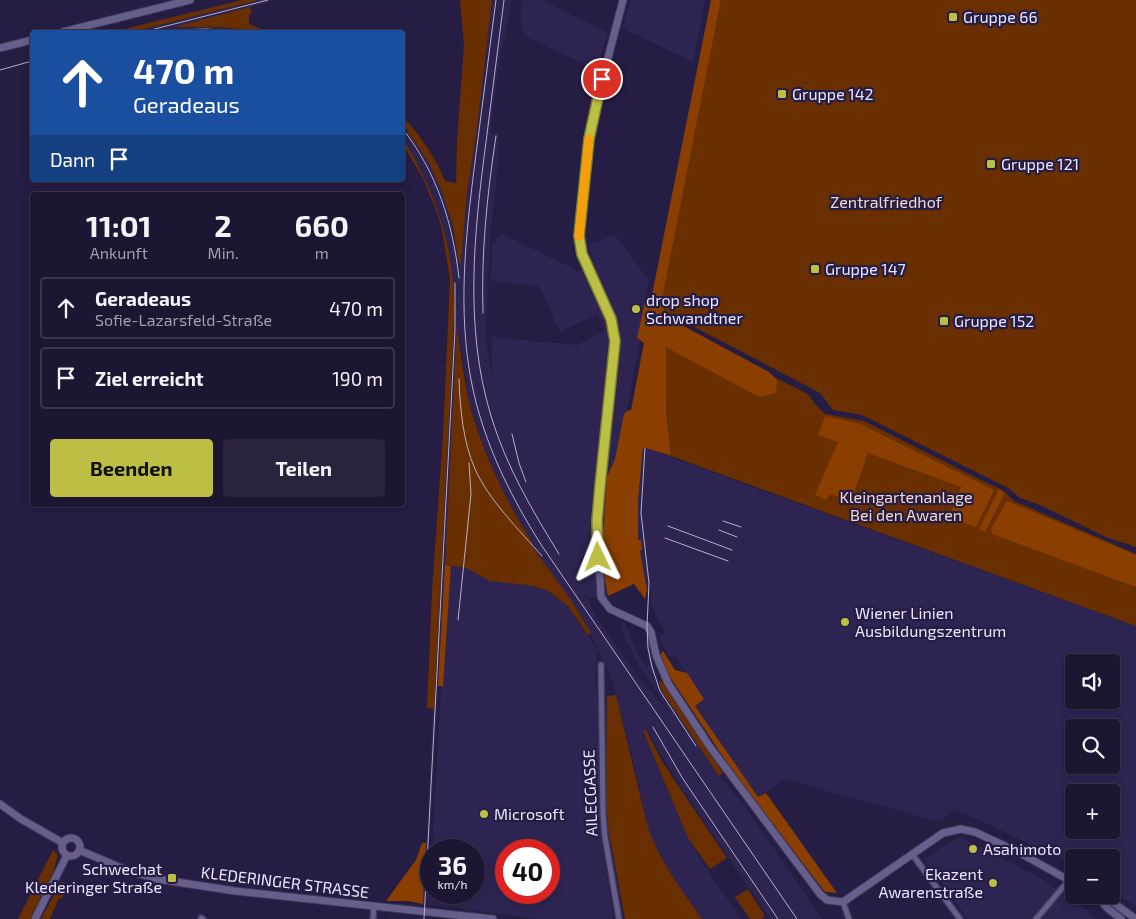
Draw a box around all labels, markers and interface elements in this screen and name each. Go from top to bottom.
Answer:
place label: Gruppe 66 [963,7,1038,26]
marker: Gruppe 66 [947,11,959,23]
text: 470 m [133,49,234,91]
icon: ahead [50,50,115,115]
pin [581,58,623,100]
icon: arrive [588,65,616,93]
place label: Gruppe 142 [792,84,874,103]
marker: Gruppe 142 [776,88,788,100]
text: Geradeaus [133,91,240,117]
icon: arrive [105,145,133,173]
text: Dann [50,148,95,171]
place label: Gruppe 121 [1001,154,1079,173]
marker: Gruppe 121 [985,158,997,170]
park label: Zentralfriedhof [830,192,943,211]
text: 11:01 [86,207,152,243]
text: 2 [214,207,232,243]
text: 660 [295,207,349,243]
text: Ankunft [90,243,148,262]
text: Min. [208,243,239,262]
text: m [315,243,329,262]
place label: Gruppe 147 [825,259,906,278]
marker: Gruppe 147 [809,263,821,275]
text: Geradeaus [95,287,191,310]
place label: drop shop Schwandtner [646,290,743,327]
icon: ahead [52,294,80,322]
text: 470 m [329,297,383,320]
marker: drop shop Schwandtner [630,303,642,315]
text: Sofie-Lazarsfeld-Straße [95,310,272,329]
place label: Gruppe 152 [954,311,1034,330]
marker: Gruppe 152 [938,315,950,327]
icon: arrive [52,364,80,392]
text: Ziel erreicht [95,367,204,390]
text: 190 m [332,367,383,390]
button: Beenden [50,439,213,497]
button: Teilen [223,439,385,497]
park label: Kleingartenanlage Bei den Awaren [839,487,973,524]
position arrow [571,530,623,582]
place label: Wiener Linien Ausbildungszentrum [855,603,1006,640]
marker: Wiener Linien Ausbildungszentrum [839,616,851,628]
map controls [1065,654,1120,904]
button: sound [1065,654,1120,709]
button: search [1065,719,1120,774]
street label: AILECGASSE [578,749,601,837]
button: + [1065,784,1120,839]
place label: Microsoft [494,804,565,823]
marker: Microsoft [478,808,490,820]
speed limit sign: 40 [495,839,560,904]
place label: Asahimoto [983,839,1061,858]
marker: Asahimoto [967,843,979,855]
button: − [1065,849,1120,904]
text: 36 [438,850,467,880]
place label: Schwechat Klederinger Straße [25,859,162,896]
street label: KLEDERINGER STRASSE [200,862,370,901]
place label: Ekazent Awarenstraße [878,864,983,901]
marker: Schwechat Klederinger Straße [166,872,178,884]
text: km/h [438,877,467,891]
marker: Ekazent Awarenstraße [987,877,999,889]

